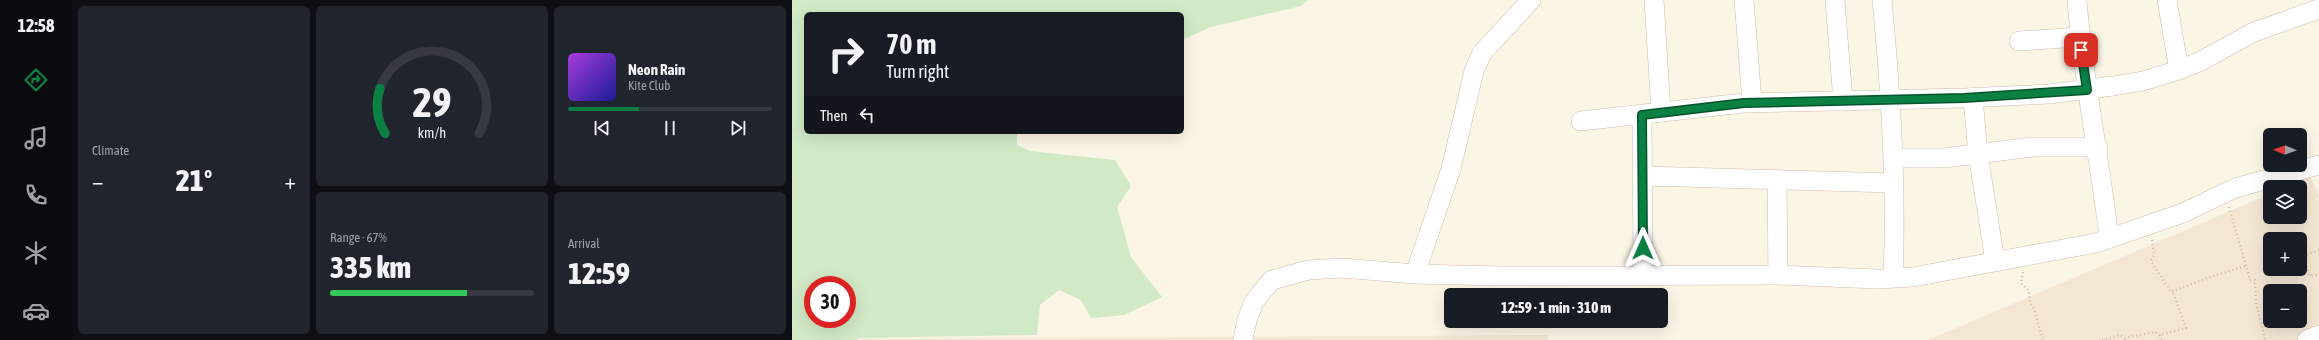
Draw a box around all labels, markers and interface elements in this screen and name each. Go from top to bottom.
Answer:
text: 12:58 [17,15,55,36]
icon: right [820,28,872,80]
text: 70 m [886,28,936,60]
pin [2064,33,2098,67]
icon: arrive [2070,39,2092,61]
text: Neon Rain [628,61,685,78]
text: Turn right [886,61,949,82]
icon: directions [22,66,50,94]
text: 29 [412,78,452,126]
text: Kite Club [628,78,670,93]
icon: left [856,104,878,126]
text: Then [820,107,848,124]
icon: previous [591,117,613,139]
icon: pause [659,117,681,139]
icon: next [727,117,749,139]
icon: music [22,124,50,152]
text: km/h [418,125,446,141]
north arrow [2263,128,2307,172]
map controls [2263,128,2307,328]
text: Climate [92,143,129,158]
text: 21° [176,163,212,197]
text: − [92,168,103,194]
text: + [285,168,296,194]
button: layers [2263,180,2307,224]
icon: phone [22,181,50,209]
position arrow [1622,227,1664,269]
text: Range · 67% [330,230,387,245]
button: + [2263,232,2307,276]
text: Arrival [568,236,600,251]
icon: climate [22,239,50,267]
text: 335 km [330,250,411,284]
text: 12:59 [568,256,630,290]
speed limit sign: 30 [804,276,856,328]
button: − [2263,284,2307,328]
icon: car [22,297,50,325]
text: 12:59 · 1 min · 310 m [1501,299,1611,316]

